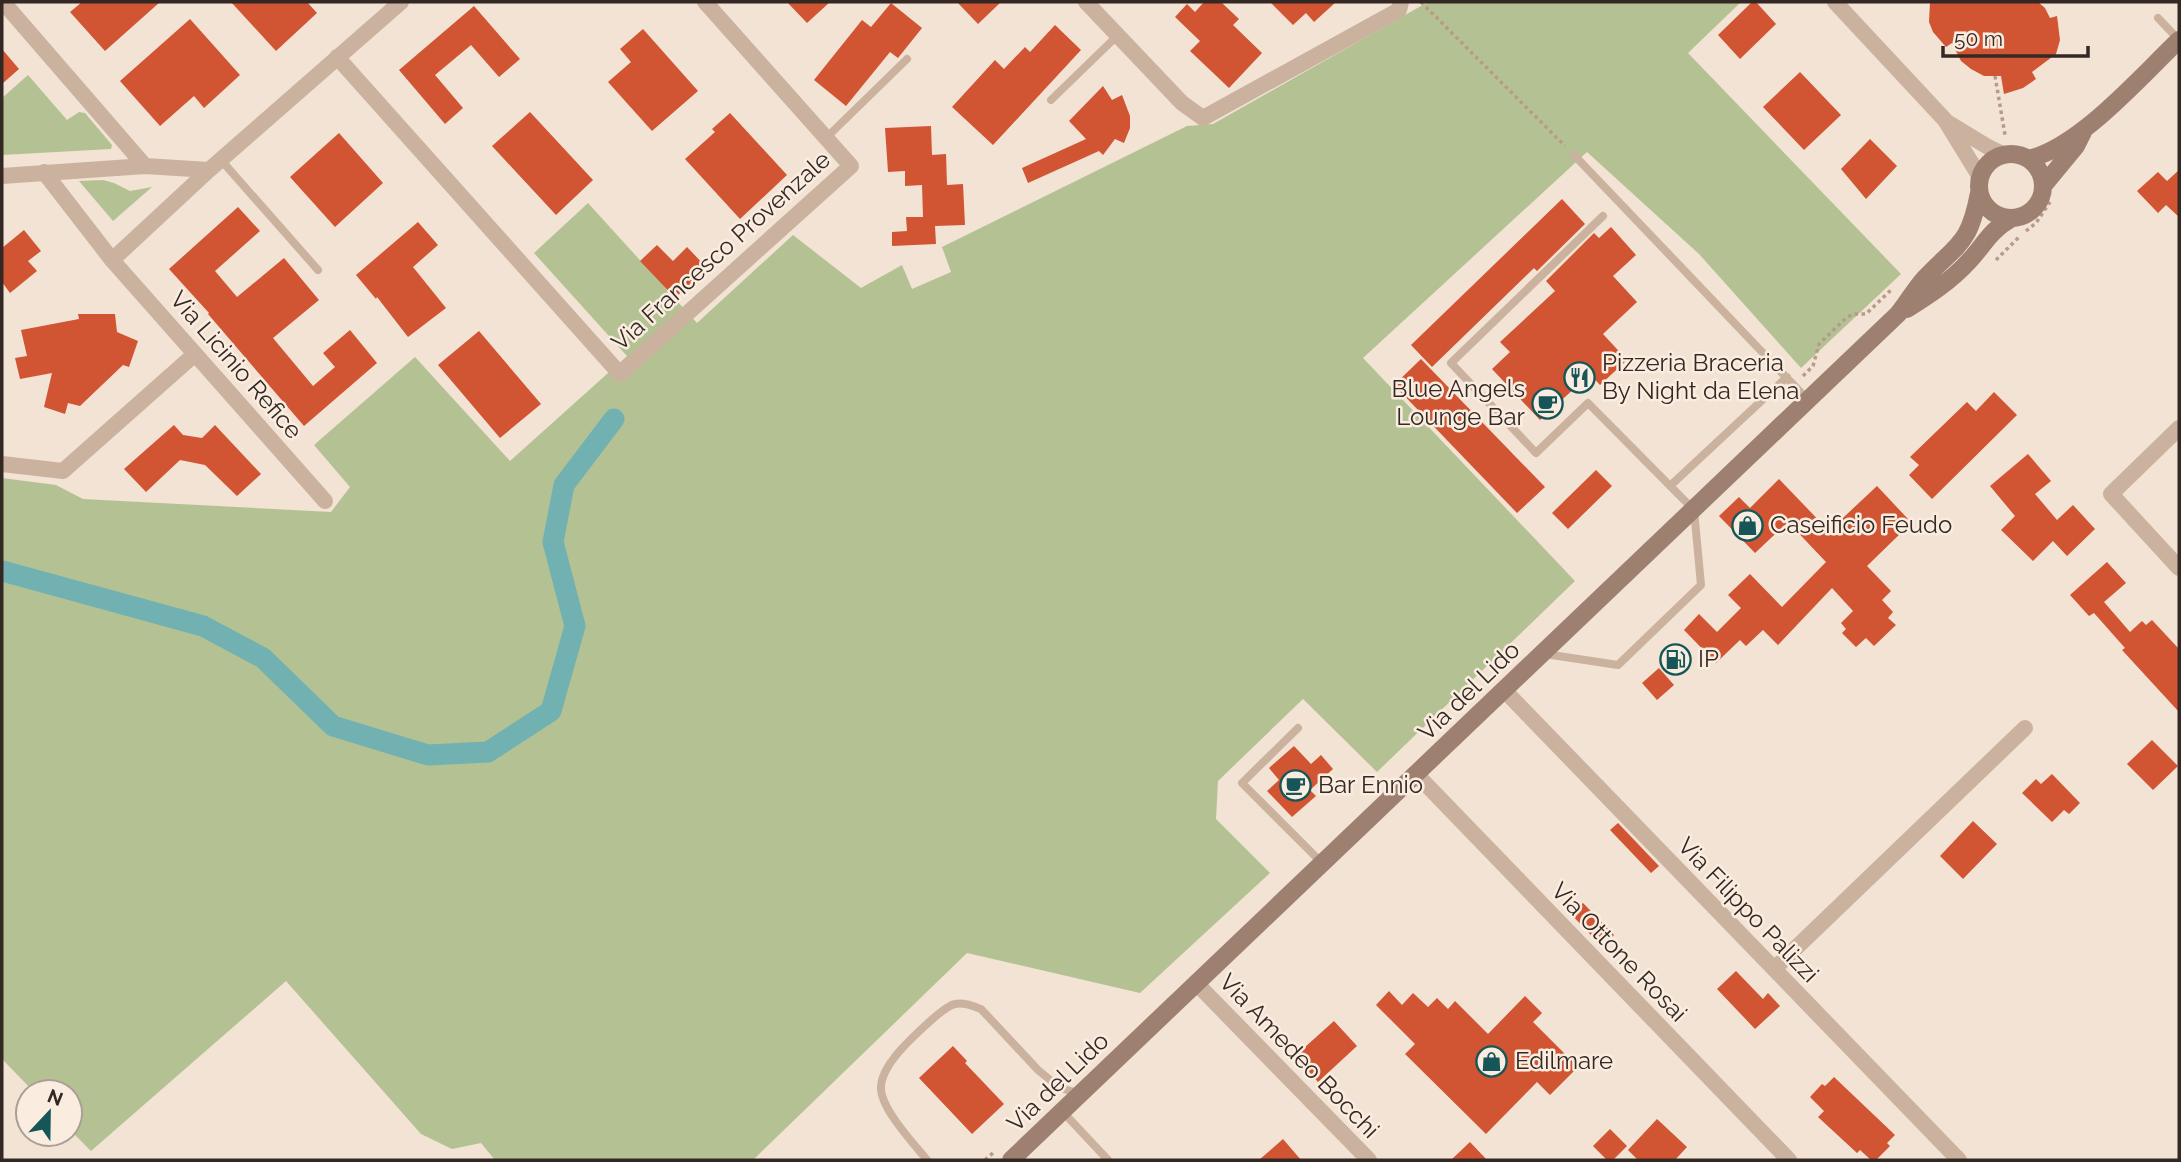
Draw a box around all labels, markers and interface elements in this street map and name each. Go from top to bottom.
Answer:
scale bar [1943,14,2088,58]
text: 50 m [1954,26,2003,51]
street label: Via Francesco Provenzale [605,145,836,357]
street label: Via Licinio Refice [164,285,308,445]
place label: Pizzeria Braceria By Night da Elena [1602,348,1799,405]
restaurant icon: Pizzeria Braceria By Night da Elena [1562,360,1596,394]
place label: Blue Angels Lounge Bar [1392,374,1526,431]
cafe icon: Blue Angels Lounge Bar [1531,386,1565,420]
shop icon: Caseificio Feudo [1730,508,1764,542]
place label: Caseificio Feudo [1770,510,1952,539]
street label: Via del Lido [1412,635,1526,746]
fuel station icon: IP [1658,642,1692,676]
place label: IP [1698,644,1719,673]
cafe icon: Bar Ennio [1278,768,1312,802]
place label: Bar Ennio [1318,770,1423,799]
street label: Via Filippo Palizzi [1672,831,1825,988]
street label: Via Ottone Rosai [1546,876,1693,1027]
street label: Via Amedeo Bocchi [1213,967,1385,1144]
street label: Via del Lido [1001,1026,1115,1137]
shop icon: Edilmare [1475,1044,1509,1078]
place label: Edilmare [1515,1046,1613,1075]
north arrow [14,1078,84,1148]
text: N [45,1084,66,1110]

